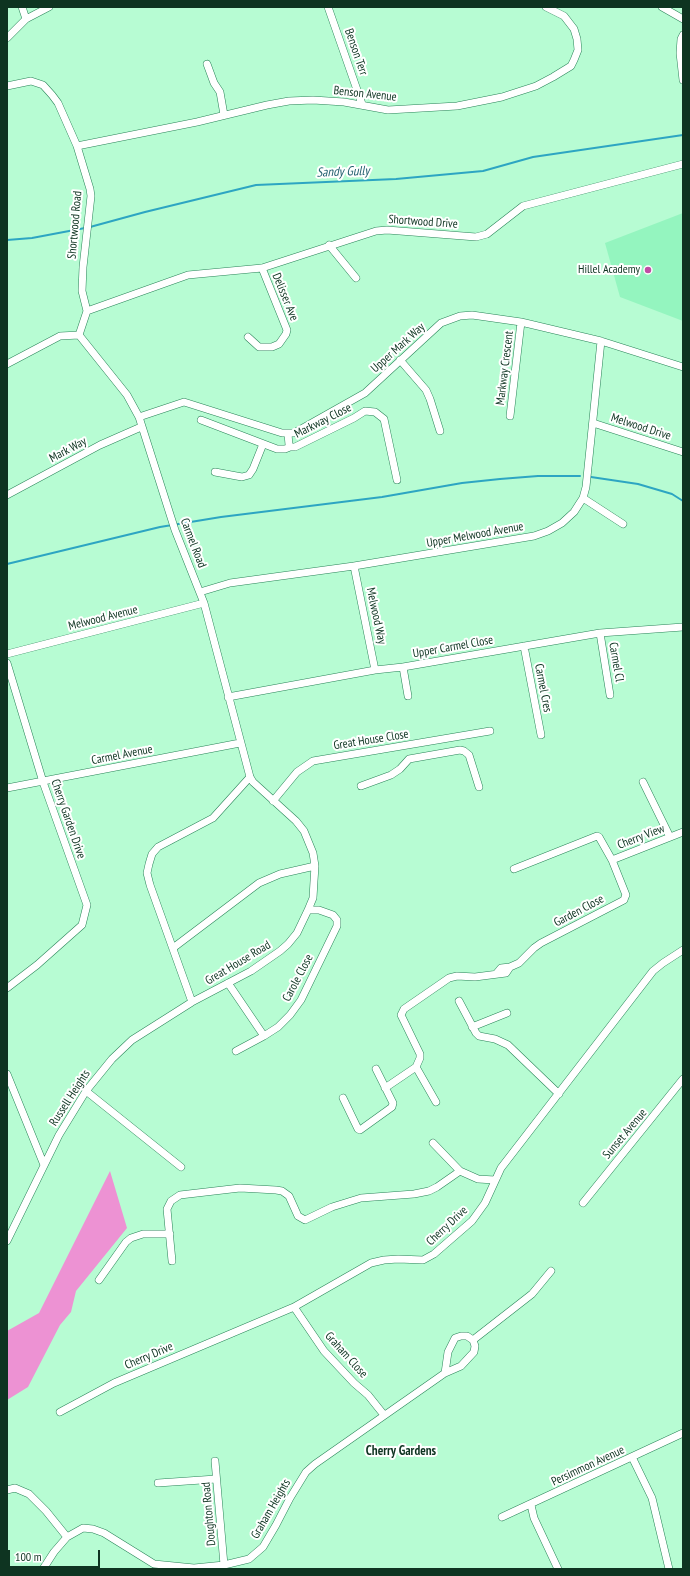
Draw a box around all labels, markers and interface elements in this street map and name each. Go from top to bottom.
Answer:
street label: Benson Terr [341,27,371,77]
street label: Benson Avenue [333,84,397,104]
water label: Sandy Gully [316,163,370,181]
street label: Shortwood Road [65,190,85,260]
street label: Shortwood Drive [388,212,458,232]
place label: Hillel Academy [578,263,640,277]
marker: Hillel Academy [643,265,653,275]
street label: Delisser Ave [269,271,301,323]
street label: Upper Mark Way [368,320,428,376]
street label: Markway Crescent [493,330,517,406]
street label: Markway Close [292,401,354,441]
street label: Melwood Drive [609,411,673,443]
street label: Mark Way [47,434,89,466]
street label: Carmel Road [177,516,209,570]
street label: Upper Melwood Avenue [425,519,525,551]
street label: Melwood Way [363,586,389,646]
street label: Melwood Avenue [67,602,139,634]
street label: Upper Carmel Close [412,633,494,661]
street label: Carmel Cl [605,641,627,683]
street label: Carmel Cres [531,662,555,714]
street label: Great House Close [333,727,409,753]
street label: Carmel Avenue [90,742,154,768]
street label: Cherry Garden Drive [48,777,88,861]
street label: Cherry View [615,821,667,853]
street label: Garden Close [552,892,606,930]
street label: Great House Road [203,938,273,988]
street label: Carole Close [280,952,316,1004]
street label: Russell Heights [47,1067,93,1129]
street label: Sunset Avenue [600,1106,650,1162]
street label: Cherry Drive [423,1203,471,1249]
street label: Graham Close [322,1329,370,1381]
street label: Cherry Drive [123,1339,175,1373]
district label: Cherry Gardens [366,1443,436,1459]
street label: Persimmon Avenue [549,1443,627,1489]
street label: Graham Heights [248,1477,294,1541]
street label: Doughton Road [199,1482,219,1546]
scale bar [10,1542,102,1568]
text: 100 m [15,1549,42,1564]

